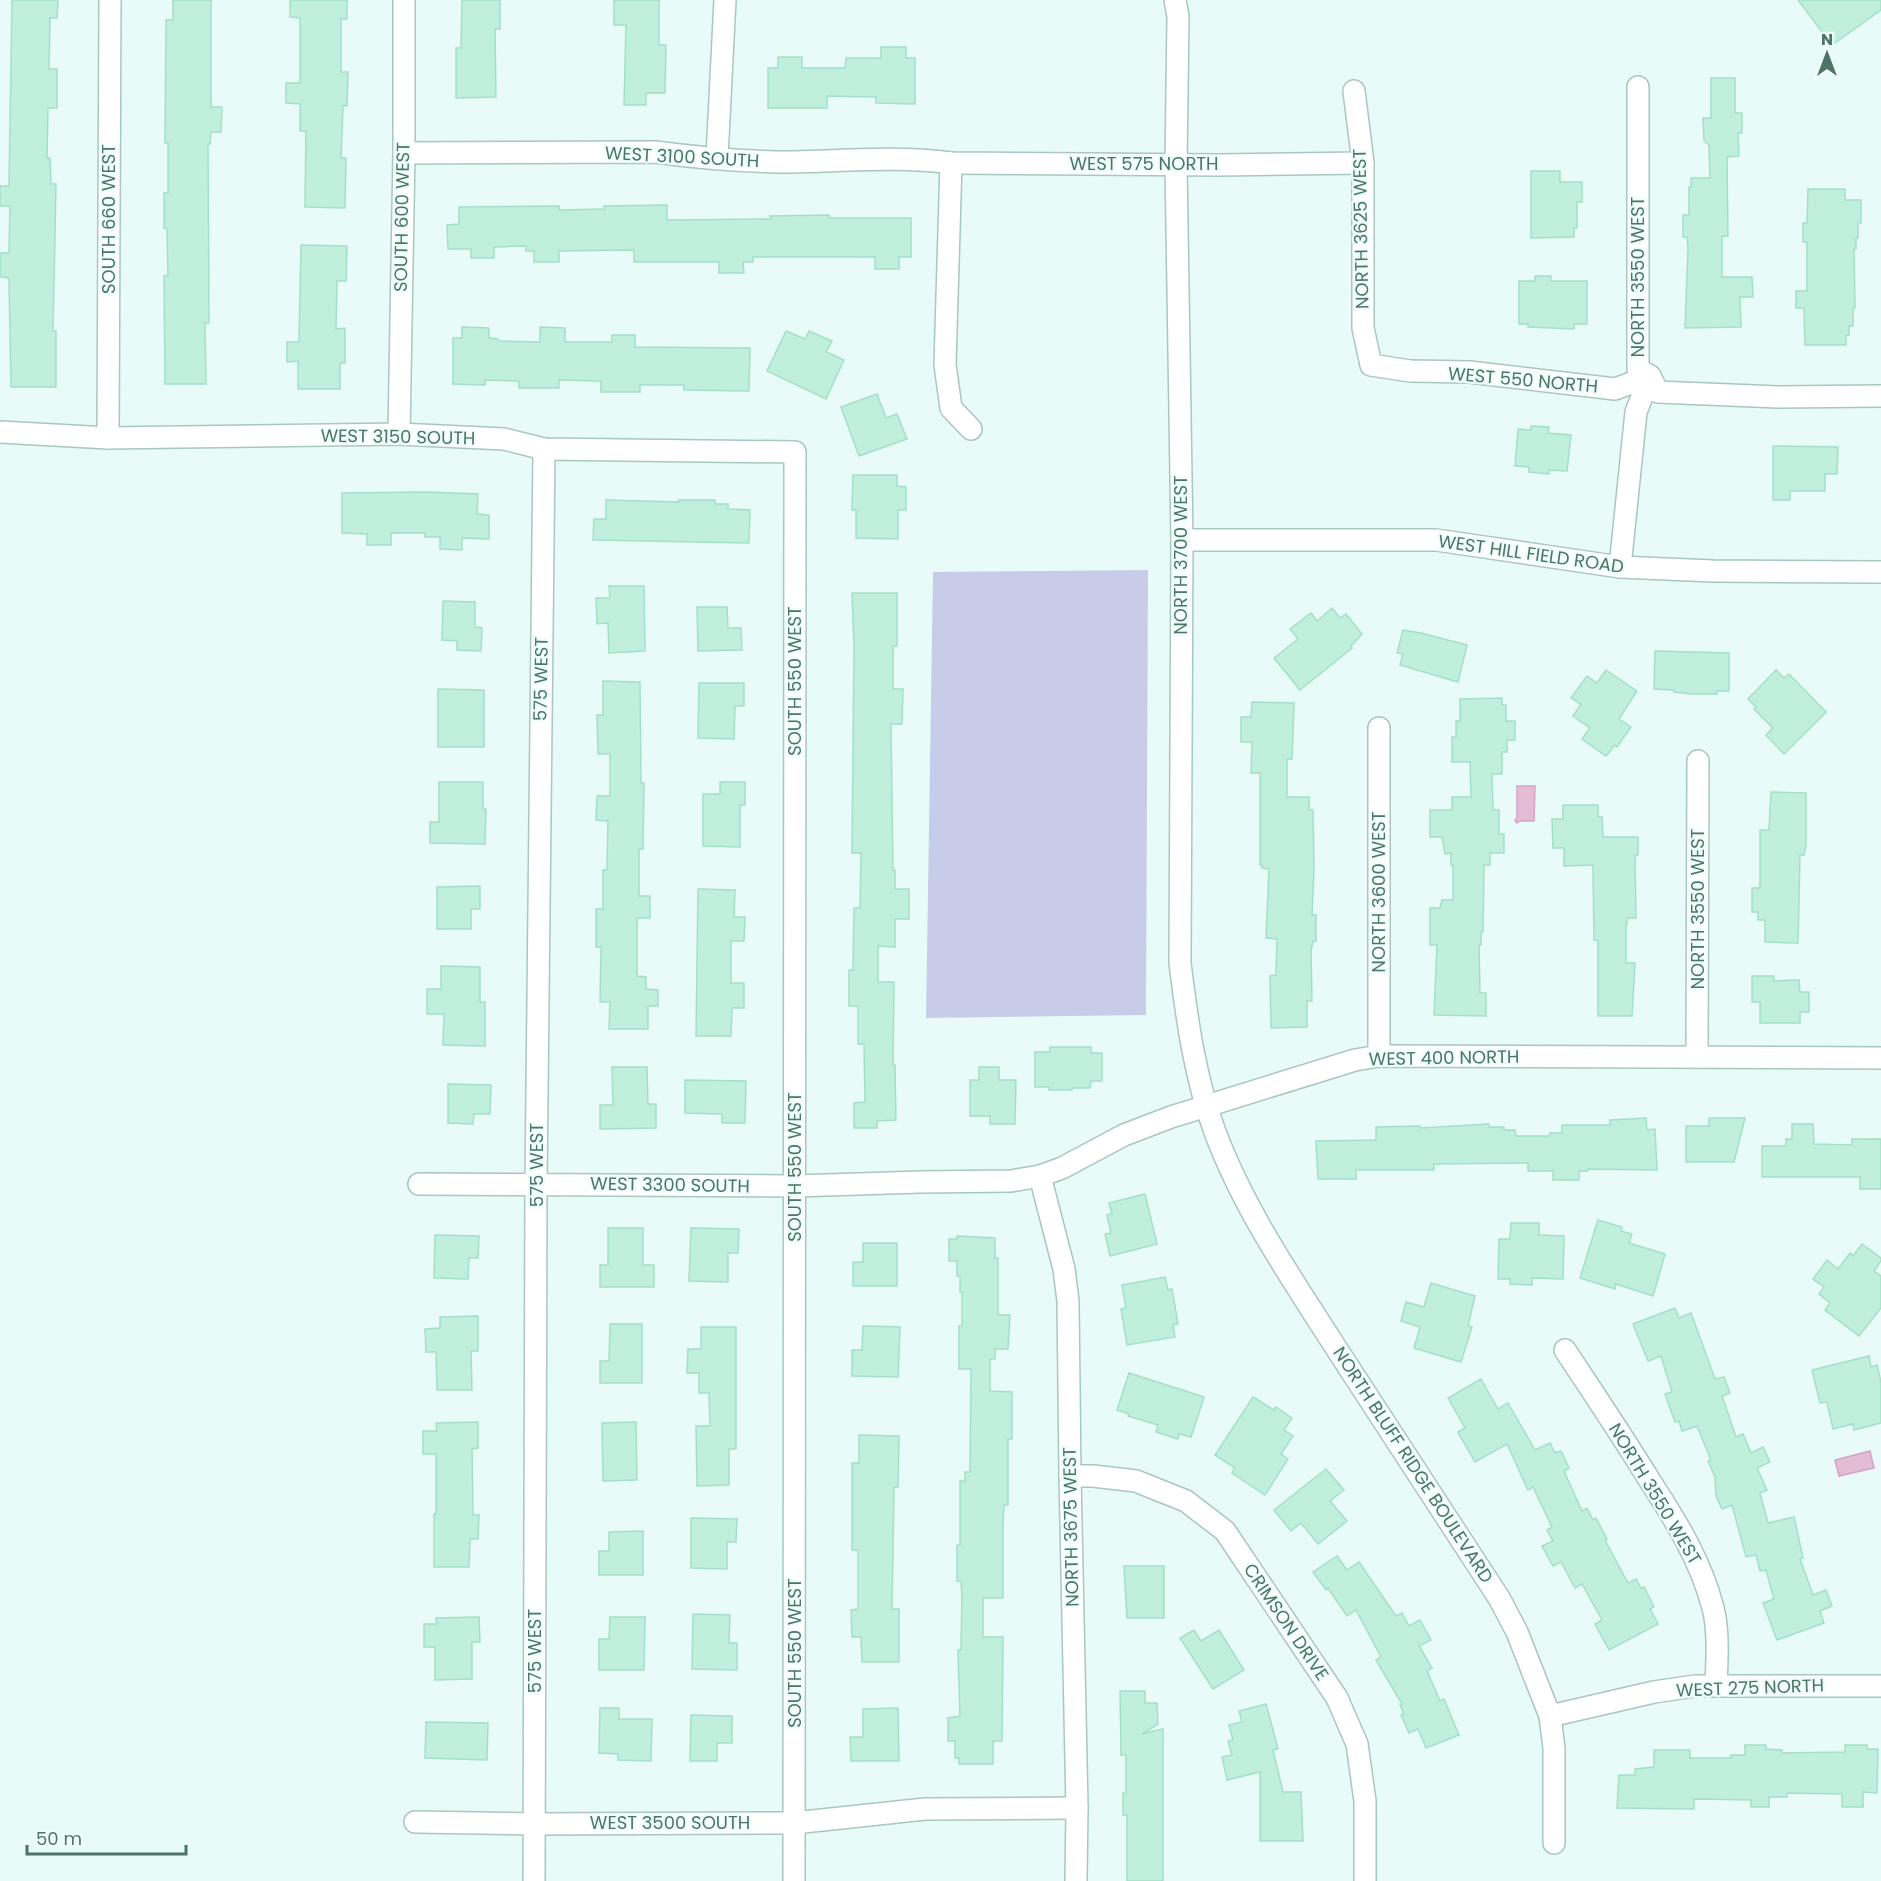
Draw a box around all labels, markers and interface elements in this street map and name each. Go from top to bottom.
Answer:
north arrow [1797,24,1857,84]
text: N [1821,28,1833,51]
street label: WEST 3100 SOUTH [604,140,760,173]
street label: SOUTH 600 WEST [388,142,415,292]
street label: SOUTH 660 WEST [96,144,121,294]
street label: NORTH 3625 WEST [1347,148,1374,309]
street label: WEST 575 NORTH [1069,151,1219,176]
street label: NORTH 3550 WEST [1625,196,1650,358]
street label: WEST 550 NORTH [1447,360,1599,399]
street label: WEST 3150 SOUTH [320,423,476,450]
street label: NORTH 3700 WEST [1168,475,1193,635]
street label: WEST HILL FIELD ROAD [1437,528,1625,579]
street label: SOUTH 550 WEST [782,606,807,756]
street label: 575 WEST [527,636,554,721]
street label: NORTH 3600 WEST [1366,811,1391,973]
street label: NORTH 3550 WEST [1685,828,1710,990]
street label: WEST 400 NORTH [1368,1044,1519,1071]
street label: SOUTH 550 WEST [782,1092,807,1242]
street label: 575 WEST [524,1123,549,1207]
street label: WEST 3300 SOUTH [590,1171,750,1198]
street label: NORTH BLUFF RIDGE BOULEVARD [1327,1342,1499,1588]
street label: NORTH 3550 WEST [1603,1418,1708,1569]
street label: NORTH 3675 WEST [1057,1447,1084,1607]
street label: CRIMSON DRIVE [1238,1558,1335,1685]
street label: SOUTH 550 WEST [782,1578,807,1728]
street label: 575 WEST [522,1609,547,1693]
street label: WEST 275 NORTH [1676,1672,1824,1703]
street label: WEST 3500 SOUTH [590,1810,750,1835]
scale bar [27,1818,186,1856]
text: 50 m [36,1826,82,1851]

